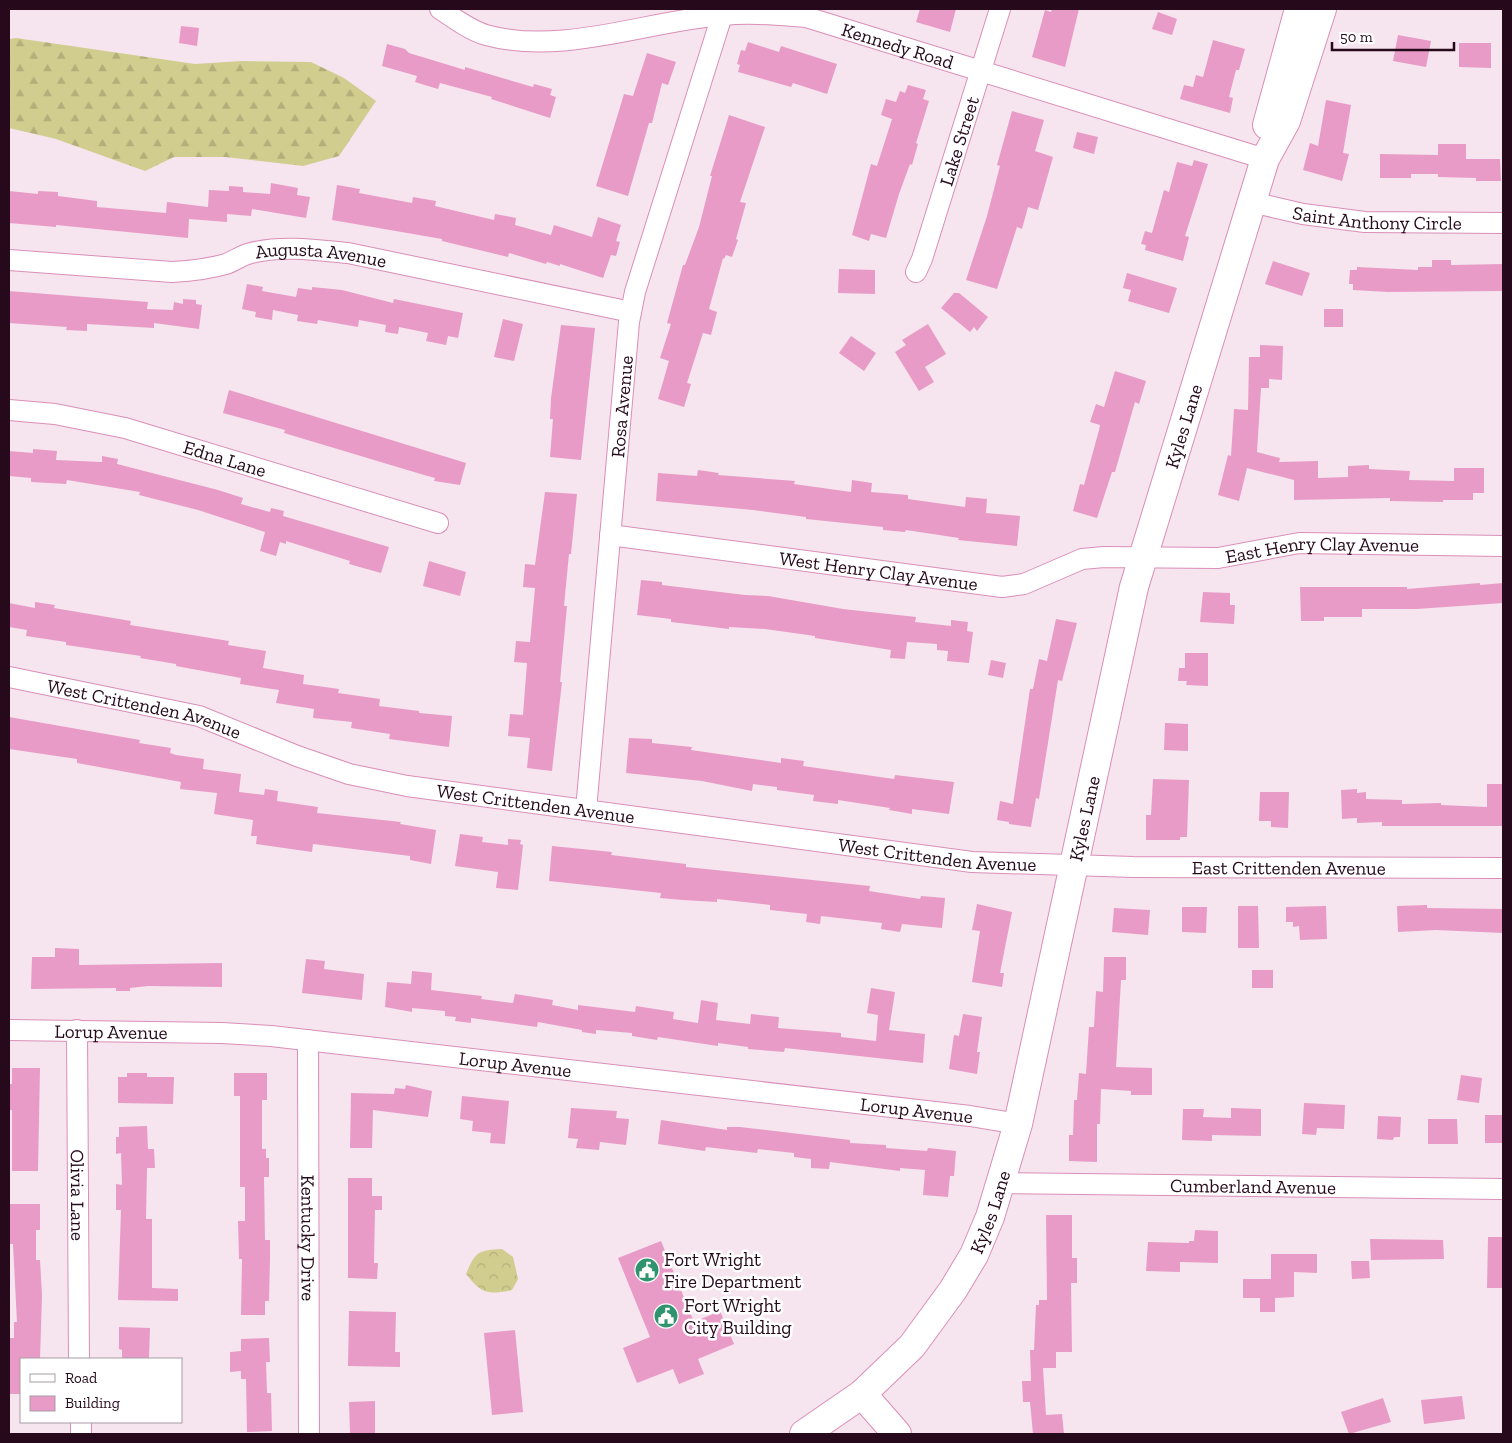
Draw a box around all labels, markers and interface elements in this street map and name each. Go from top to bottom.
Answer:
street label: Kennedy Road [839,17,957,74]
scale bar [1332,20,1454,52]
text: 50 m [1340,28,1373,46]
street label: Lake Street [934,93,984,189]
street label: Saint Anthony Circle [1291,201,1462,234]
street label: Augusta Avenue [253,237,389,272]
street label: Rosa Avenue [606,354,638,459]
street label: Kyles Lane [1160,381,1207,471]
street label: Edna Lane [181,435,269,482]
street label: East Henry Clay Avenue [1223,531,1419,568]
street label: West Henry Clay Avenue [778,546,979,595]
street label: West Crittenden Avenue [45,674,245,744]
street label: Kyles Lane [1064,773,1104,863]
street label: West Crittenden Avenue [435,779,636,828]
street label: West Crittenden Avenue [837,833,1037,875]
street label: East Crittenden Avenue [1192,856,1386,879]
street label: Lorup Avenue [54,1019,168,1044]
street label: Lorup Avenue [458,1046,573,1082]
street label: Lorup Avenue [859,1092,974,1128]
street label: Olivia Lane [66,1149,90,1241]
street label: Kyles Lane [964,1167,1015,1257]
street label: Cumberland Avenue [1170,1174,1336,1198]
street label: Kentucky Drive [297,1175,320,1301]
place label: Fort Wright Fire Department [664,1248,801,1293]
public building icon: Fort Wright Fire Department [634,1257,660,1283]
place label: Fort Wright City Building [684,1294,792,1339]
public building icon: Fort Wright City Building [653,1303,679,1329]
legend [20,1358,182,1423]
text: Road [65,1369,98,1387]
text: Building [65,1394,120,1412]

